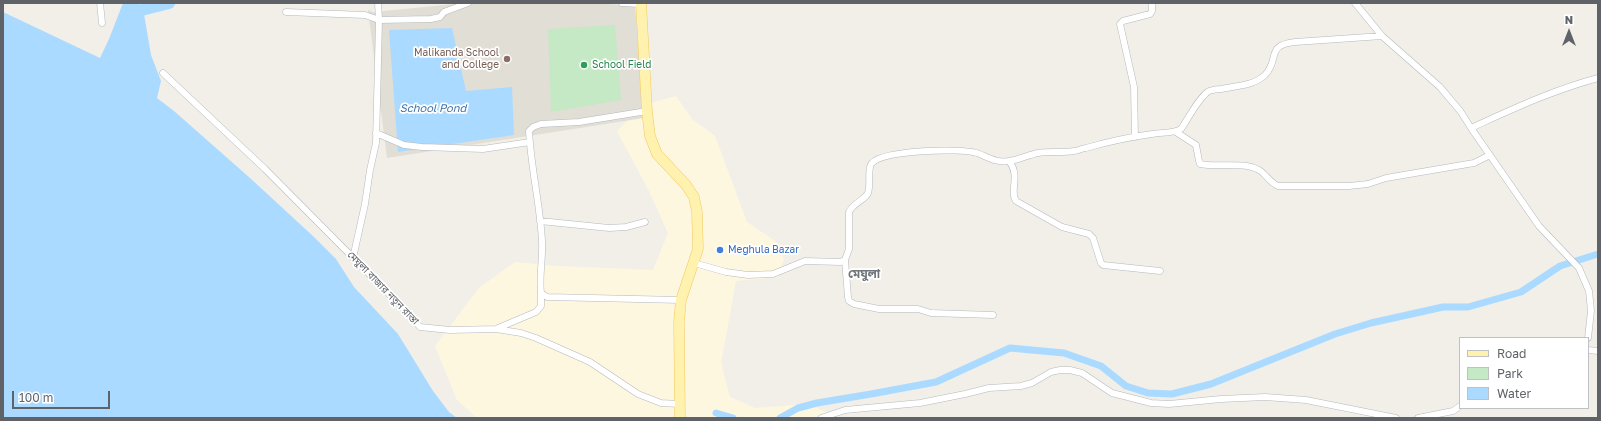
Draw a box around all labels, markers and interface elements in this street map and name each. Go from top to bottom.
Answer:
north arrow [1549,12,1589,52]
text: N [1565,13,1573,26]
place label: Malikanda School and College [414,47,499,70]
marker: Malikanda School and College [502,54,512,64]
place label: School Field [592,59,651,71]
marker: School Field [579,60,589,70]
water label: School Pond [400,102,466,116]
place label: Meghula Bazar [728,244,799,256]
marker: Meghula Bazar [715,245,725,255]
street label: মেঘুলা বাজার নতুন রাস্তা [345,249,421,327]
district label: মেঘুলা [848,267,880,281]
legend [1459,337,1589,409]
text: Road [1497,346,1526,361]
text: Park [1497,366,1523,381]
scale bar [14,383,112,409]
text: Water [1497,386,1531,401]
text: 100 m [19,390,53,405]

